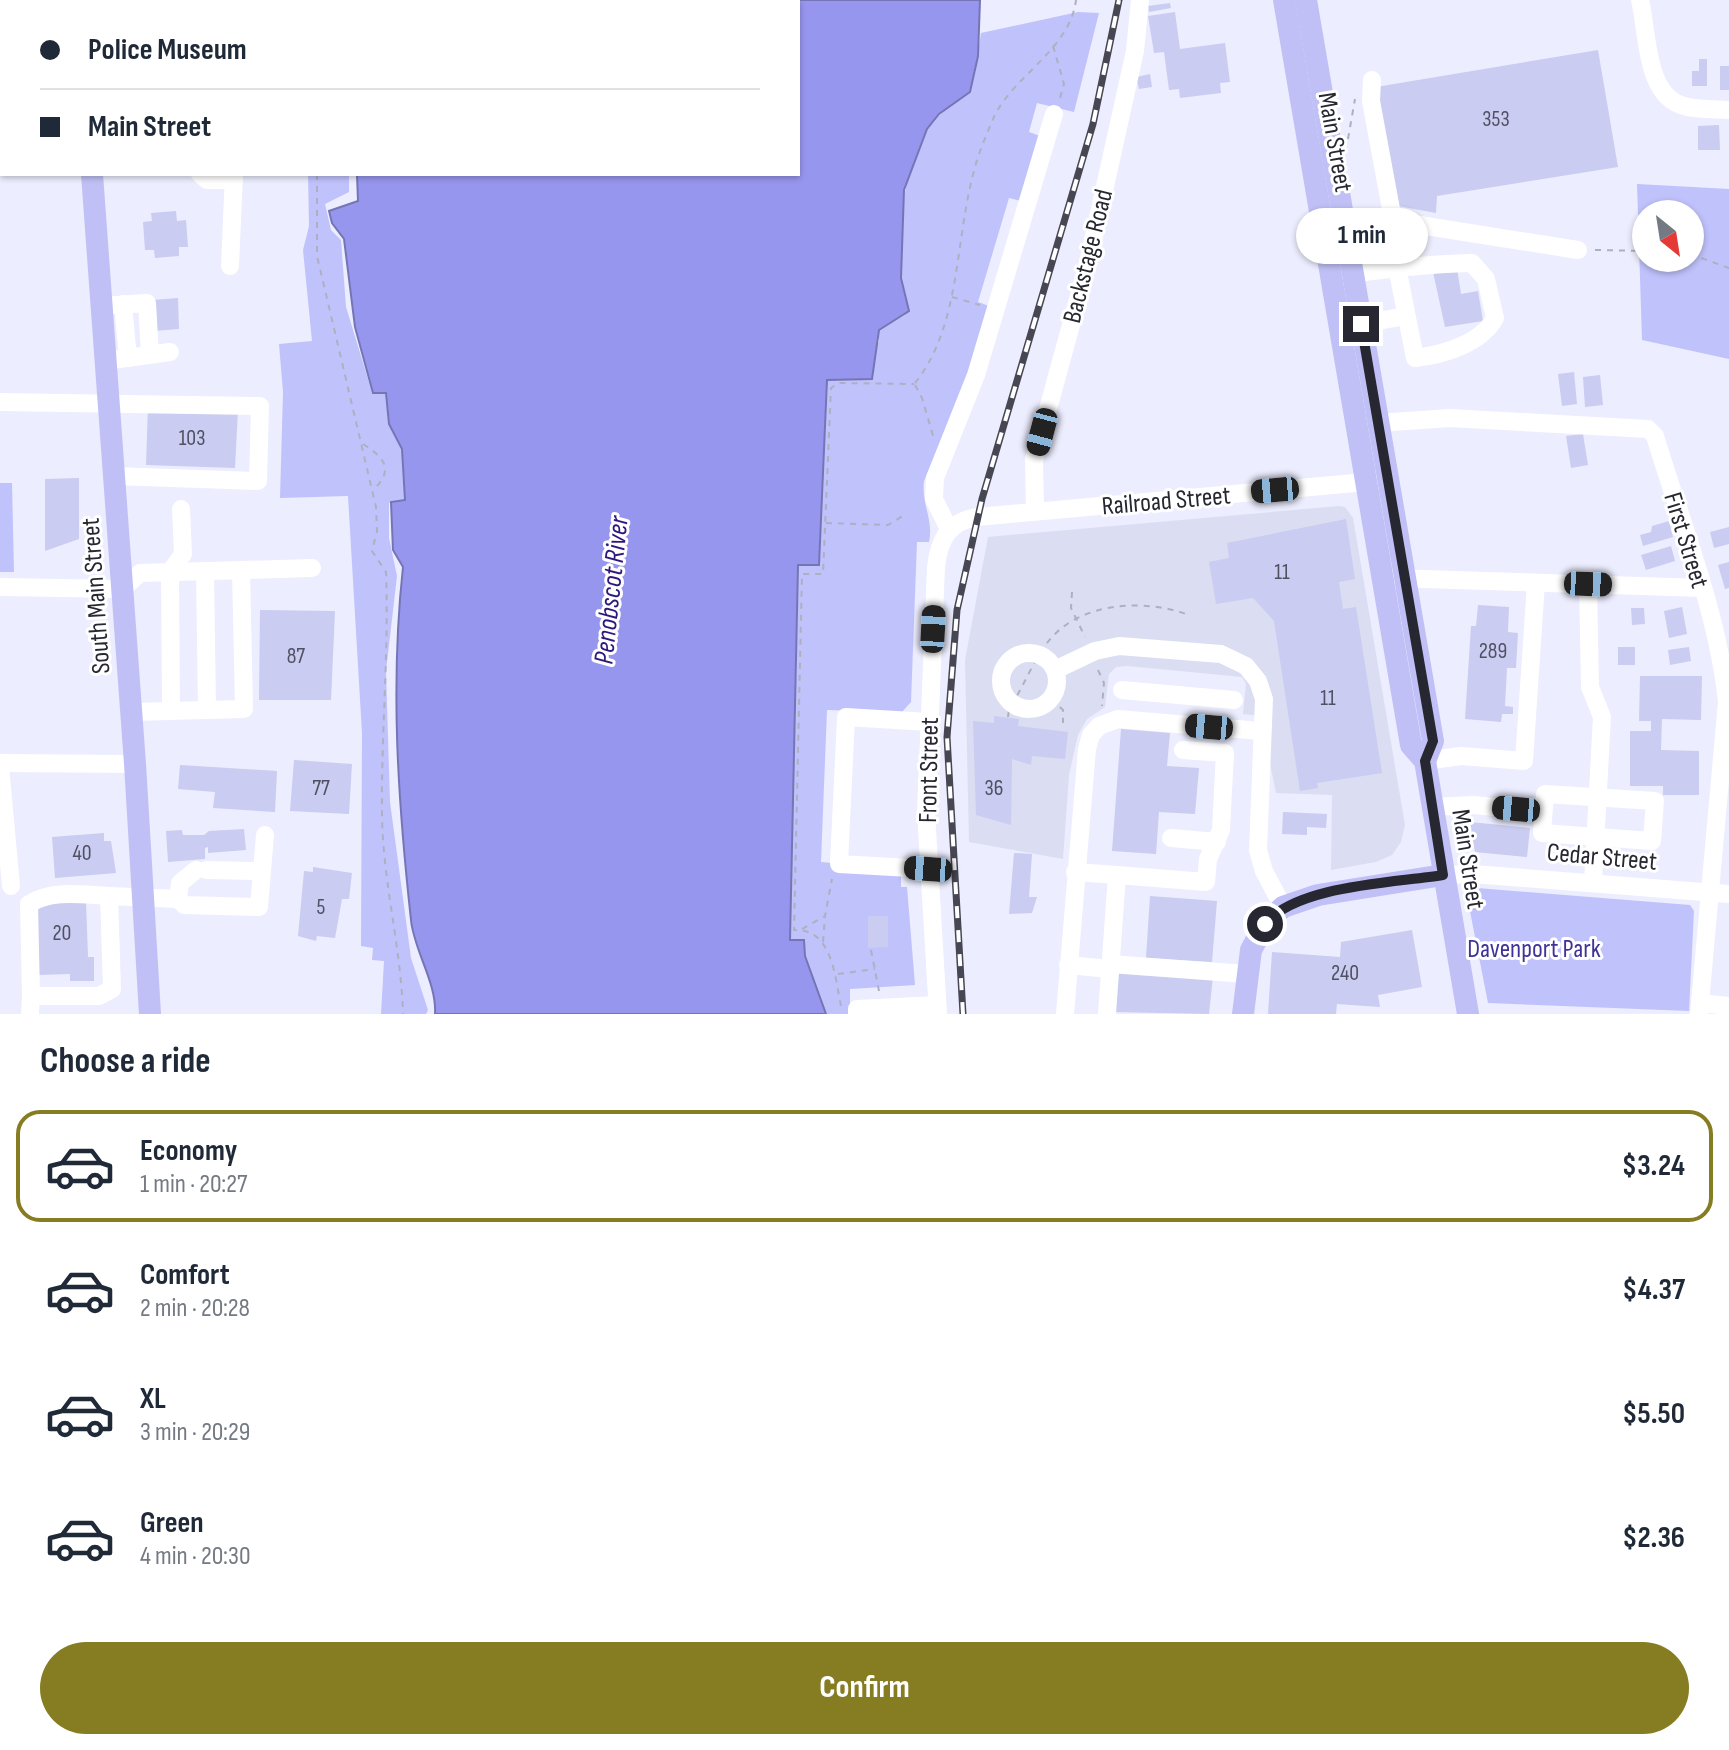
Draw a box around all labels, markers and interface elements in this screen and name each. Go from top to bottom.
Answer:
text: Police Museum [88,32,247,68]
street label: Main Street [1311,90,1359,194]
house number: 353 [1482,106,1510,133]
text: Main Street [88,109,211,145]
street label: Backstage Road [1057,186,1120,327]
north arrow [1632,200,1704,272]
map controls [1632,200,1704,272]
callout: 1 min [1295,208,1427,264]
text: 1 min [1338,220,1386,251]
route end [1343,306,1379,342]
car [1024,406,1060,458]
house number: 103 [179,425,205,452]
car [1250,476,1300,504]
street label: Railroad Street [1101,480,1232,523]
street label: First Street [1656,489,1715,592]
water label: Penobscot River [587,513,636,666]
street label: South Main Street [76,517,117,675]
house number: 11 [1274,559,1290,586]
car [1564,571,1612,597]
car [920,604,946,654]
house number: 289 [1479,638,1507,665]
house number: 87 [287,643,305,670]
house number: 11 [1320,685,1336,712]
car [1184,713,1234,741]
street label: Front Street [913,717,946,823]
house number: 77 [312,775,330,802]
house number: 36 [985,775,1003,802]
car [1491,795,1541,823]
street label: Main Street [1444,807,1491,911]
street label: Cedar Street [1546,837,1658,878]
house number: 40 [72,840,92,867]
car [903,855,953,883]
house number: 5 [317,894,326,921]
route start [1247,906,1283,942]
house number: 20 [53,920,71,947]
park label: Davenport Park [1467,934,1601,965]
house number: 240 [1331,960,1359,987]
text: Choose a ride [40,1040,211,1083]
icon: car [44,1130,116,1202]
text: Economy [140,1133,237,1169]
text: $3.24 [1622,1148,1685,1184]
text: 1 min · 20:27 [140,1169,247,1200]
icon: car [44,1254,116,1326]
text: Comfort [140,1257,230,1293]
text: $4.37 [1622,1272,1685,1308]
text: 2 min · 20:28 [140,1293,250,1324]
icon: car [44,1378,116,1450]
text: XL [140,1381,166,1417]
text: $5.50 [1622,1396,1685,1432]
text: 3 min · 20:29 [140,1417,250,1448]
icon: car [44,1502,116,1574]
text: Green [140,1505,204,1541]
text: $2.36 [1622,1520,1685,1556]
text: 4 min · 20:30 [140,1541,251,1572]
button: Confirm [40,1642,1689,1734]

